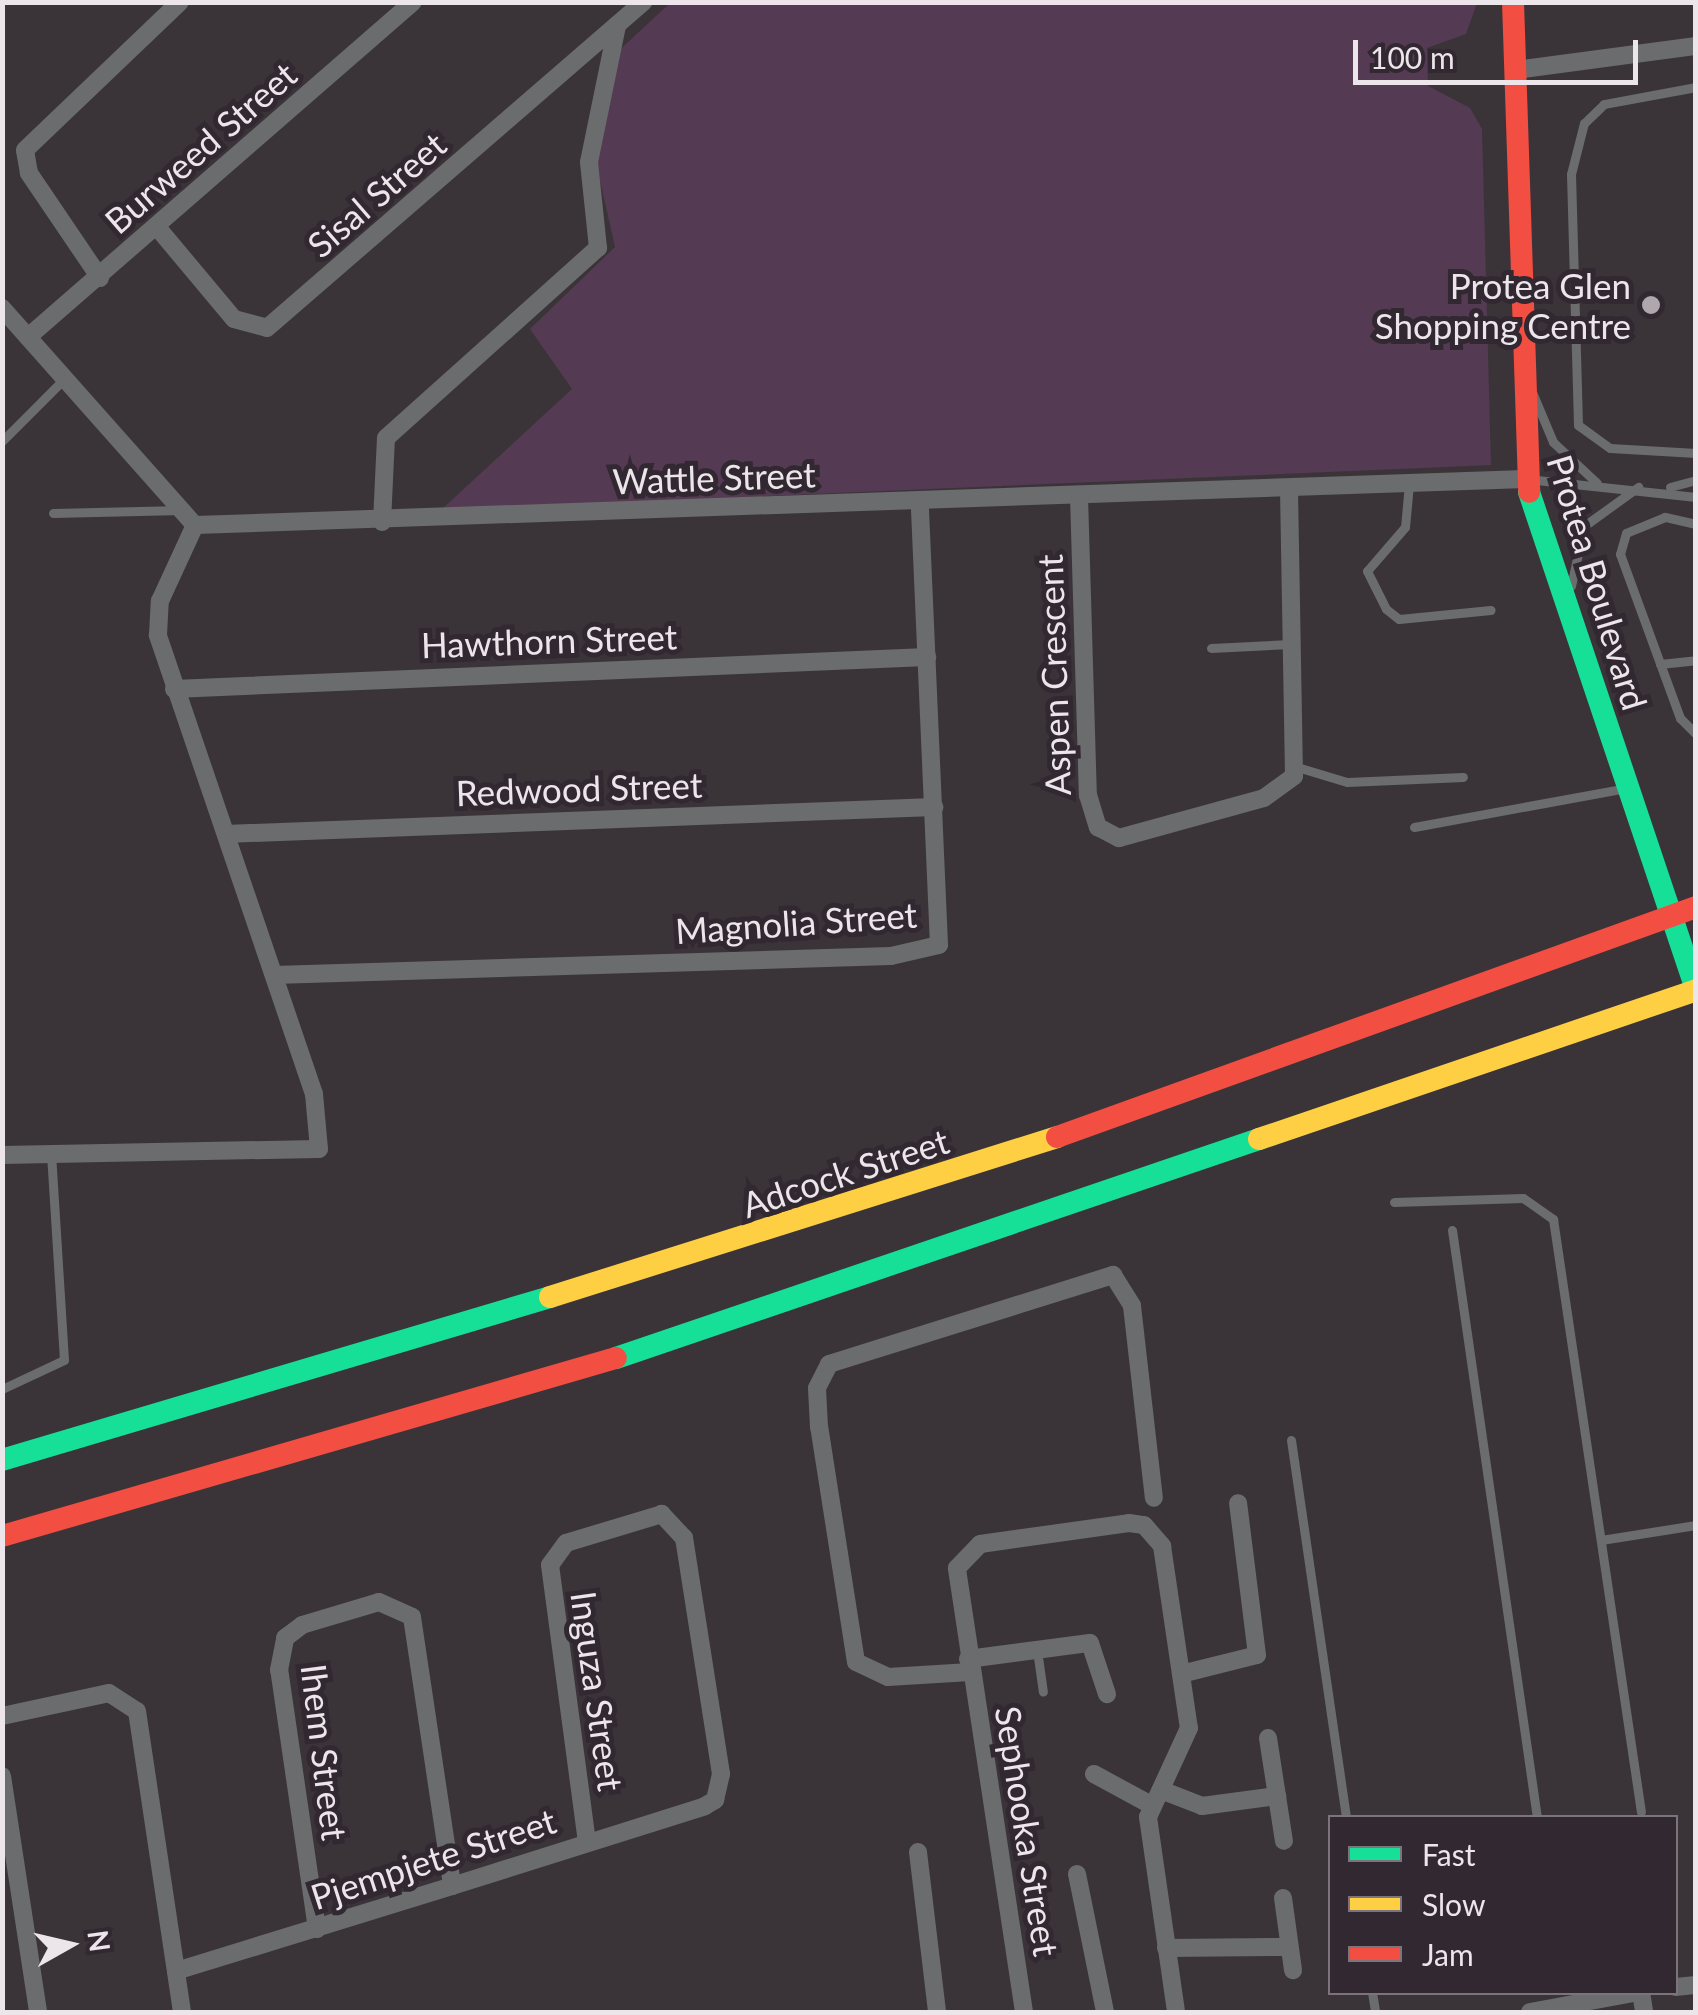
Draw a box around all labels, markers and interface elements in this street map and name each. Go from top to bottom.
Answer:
scale bar [1358,20,1643,82]
text: 100 m [1370,39,1455,75]
street label: Burweed Street [96,53,304,241]
street label: Sisal Street [298,123,454,265]
place label: Protea Glen Shopping Centre [1375,264,1631,346]
marker: Protea Glen Shopping Centre [1640,294,1662,316]
street label: Protea Boulevard [1539,449,1657,715]
street label: Wattle Street [612,452,816,502]
street label: Aspen Crescent [1028,554,1078,796]
street label: Hawthorn Street [420,615,678,665]
street label: Redwood Street [455,763,703,813]
street label: Magnolia Street [674,893,918,951]
street label: Adcock Street [736,1119,954,1225]
street label: Inguza Street [563,1589,633,1793]
street label: Ihem Street [293,1661,357,1843]
street label: Sephooka Street [988,1703,1068,1959]
street label: Pjempjete Street [305,1799,561,1917]
legend [1328,1815,1678,1995]
text: Fast [1422,1836,1476,1872]
text: Slow [1422,1886,1485,1922]
north arrow [20,1895,120,1995]
text: N [81,1928,118,1954]
text: Jam [1422,1936,1474,1972]

